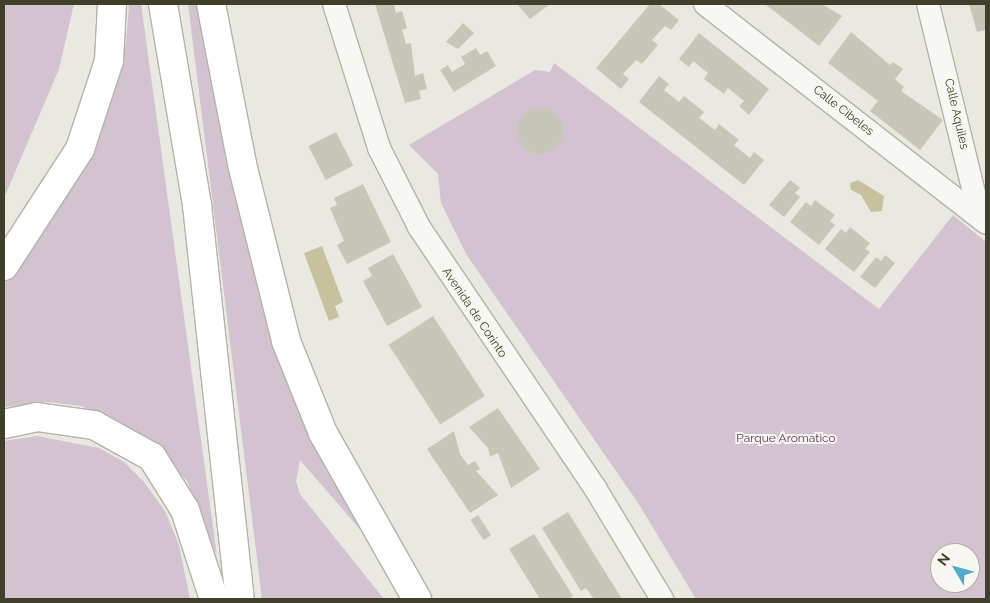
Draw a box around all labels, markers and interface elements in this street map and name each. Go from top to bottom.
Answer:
street label: Calle Aquiles [941,77,971,151]
street label: Calle Cibeles [810,83,876,139]
street label: Avenida de Corinto [439,265,509,361]
park label: Parque Aromatico [736,432,836,446]
north arrow [930,543,980,593]
text: N [934,550,953,569]

